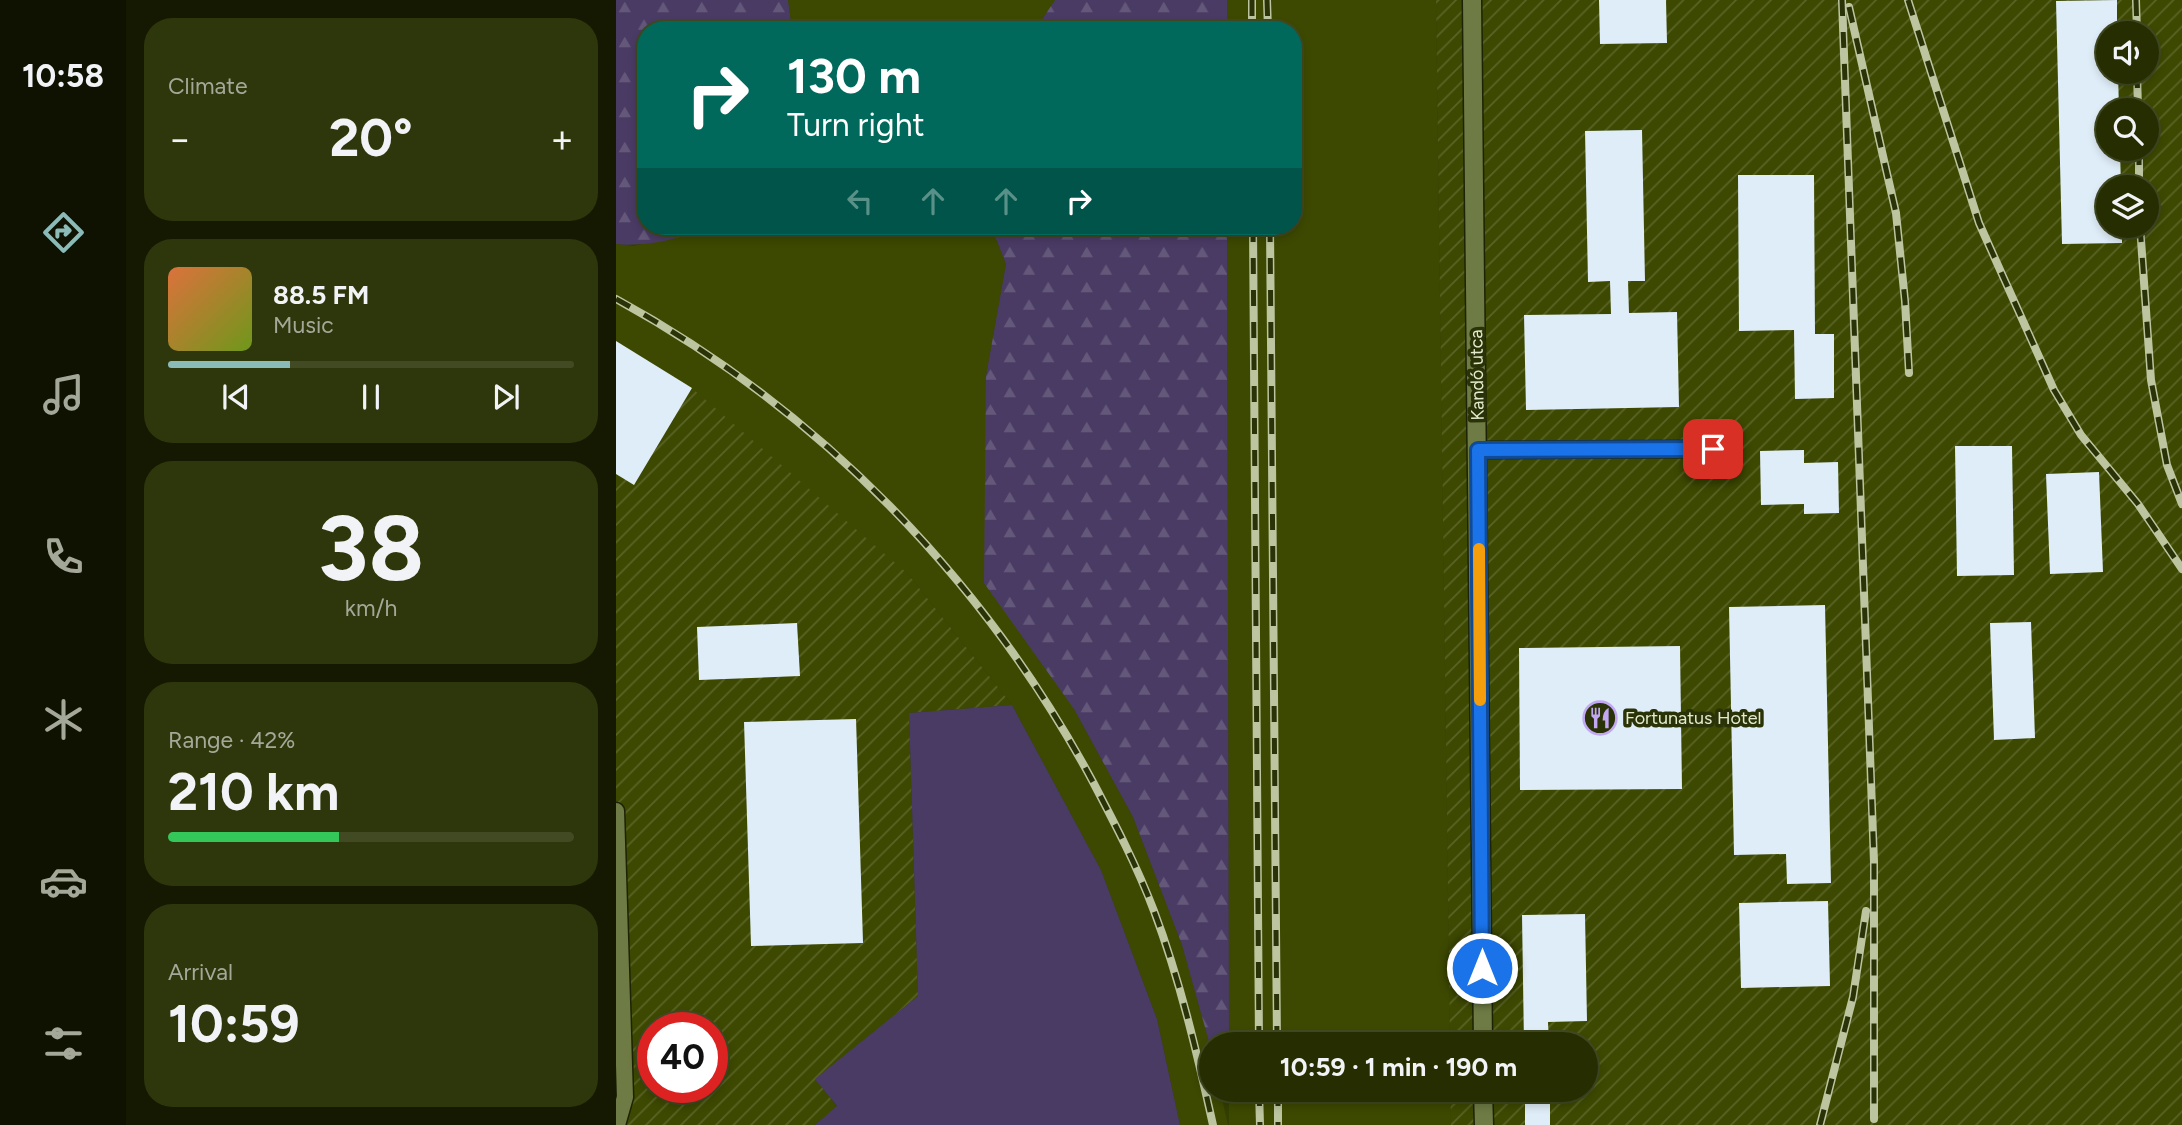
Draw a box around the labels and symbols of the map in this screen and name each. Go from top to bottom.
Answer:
street label: Kandó utca [1465,329,1489,421]
pin [1683,419,1743,479]
restaurant icon: Fortunatus Hotel [1581,699,1619,737]
place label: Fortunatus Hotel [1625,707,1761,729]
position arrow [1445,931,1519,1005]
speed limit sign: 40 [637,1012,728,1103]

